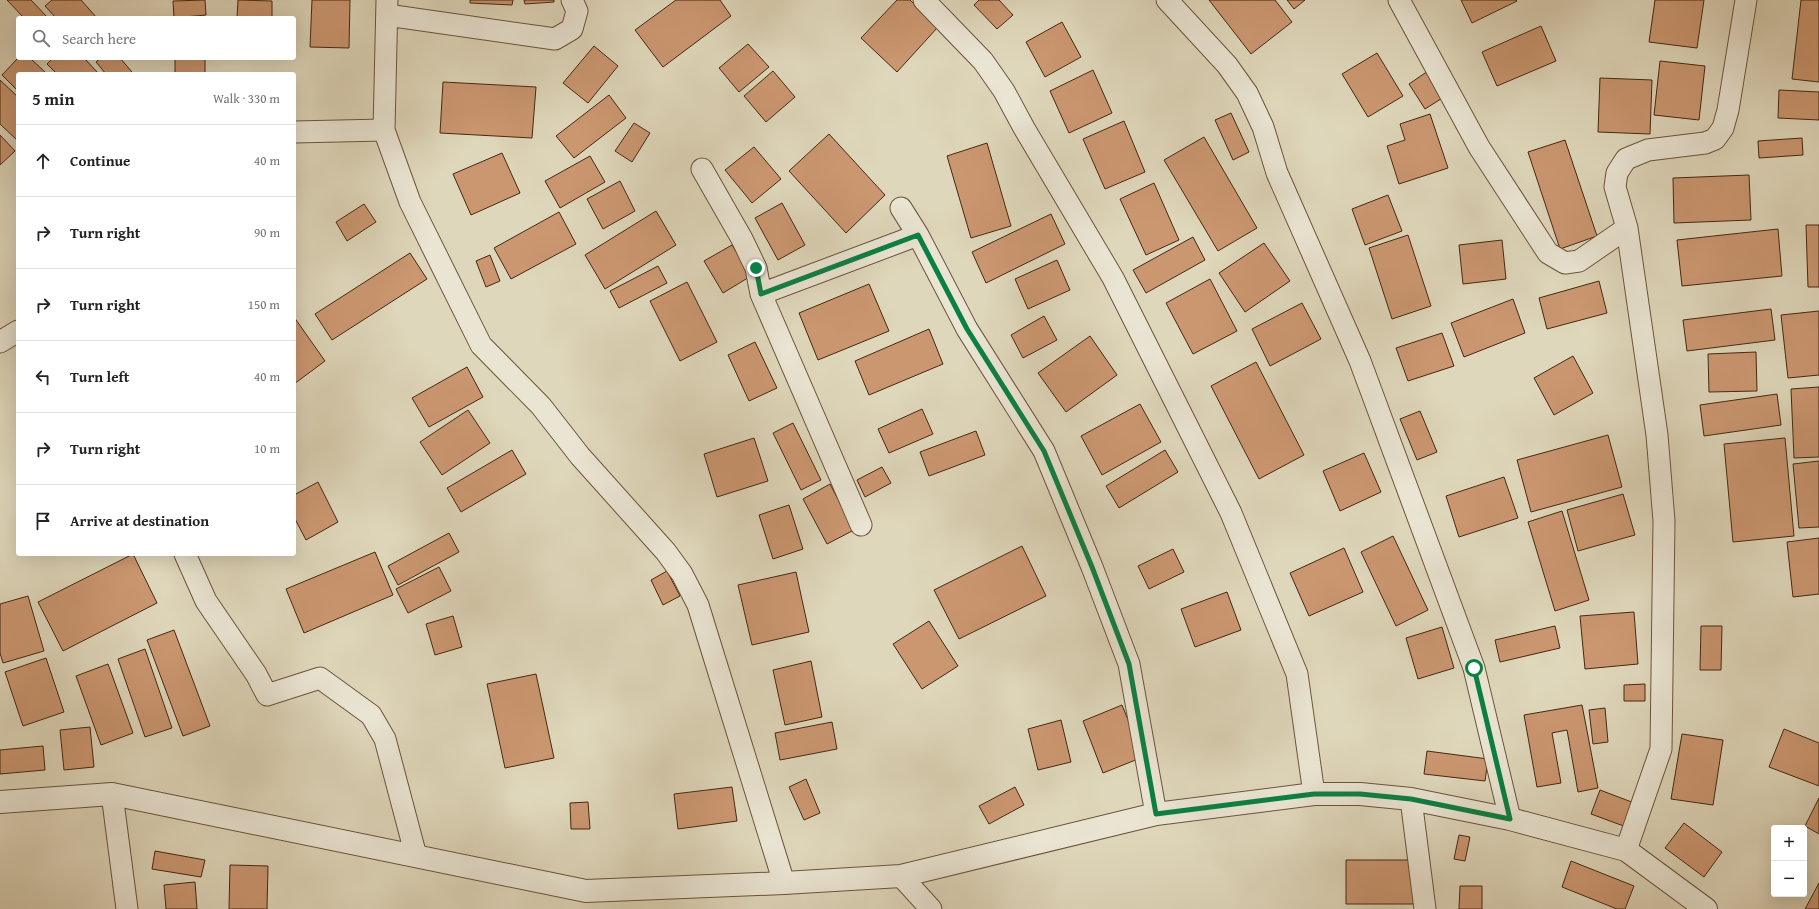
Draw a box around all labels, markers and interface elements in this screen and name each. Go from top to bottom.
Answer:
search box [16,16,296,60]
icon: search [30,27,52,49]
text: Search here [62,28,136,49]
text: 5 min [32,86,74,111]
text: Walk · 330 m [213,89,280,108]
icon: ahead [32,150,54,172]
text: Continue [70,150,131,171]
text: 40 m [254,151,280,170]
icon: right [32,222,54,244]
text: Turn right [70,222,141,243]
text: 90 m [254,223,280,242]
route end [747,259,765,277]
icon: right [32,294,54,316]
text: Turn right [70,294,141,315]
text: 150 m [248,295,280,314]
icon: left [32,366,54,388]
text: Turn left [70,366,129,387]
text: 40 m [254,367,280,386]
icon: right [32,438,54,460]
text: Turn right [70,438,141,459]
text: 10 m [254,439,280,458]
icon: arrive [32,510,54,532]
text: Arrive at destination [70,510,209,531]
route start [1465,659,1483,677]
map controls [1771,825,1807,897]
button: + [1771,825,1807,861]
button: − [1771,861,1807,897]

